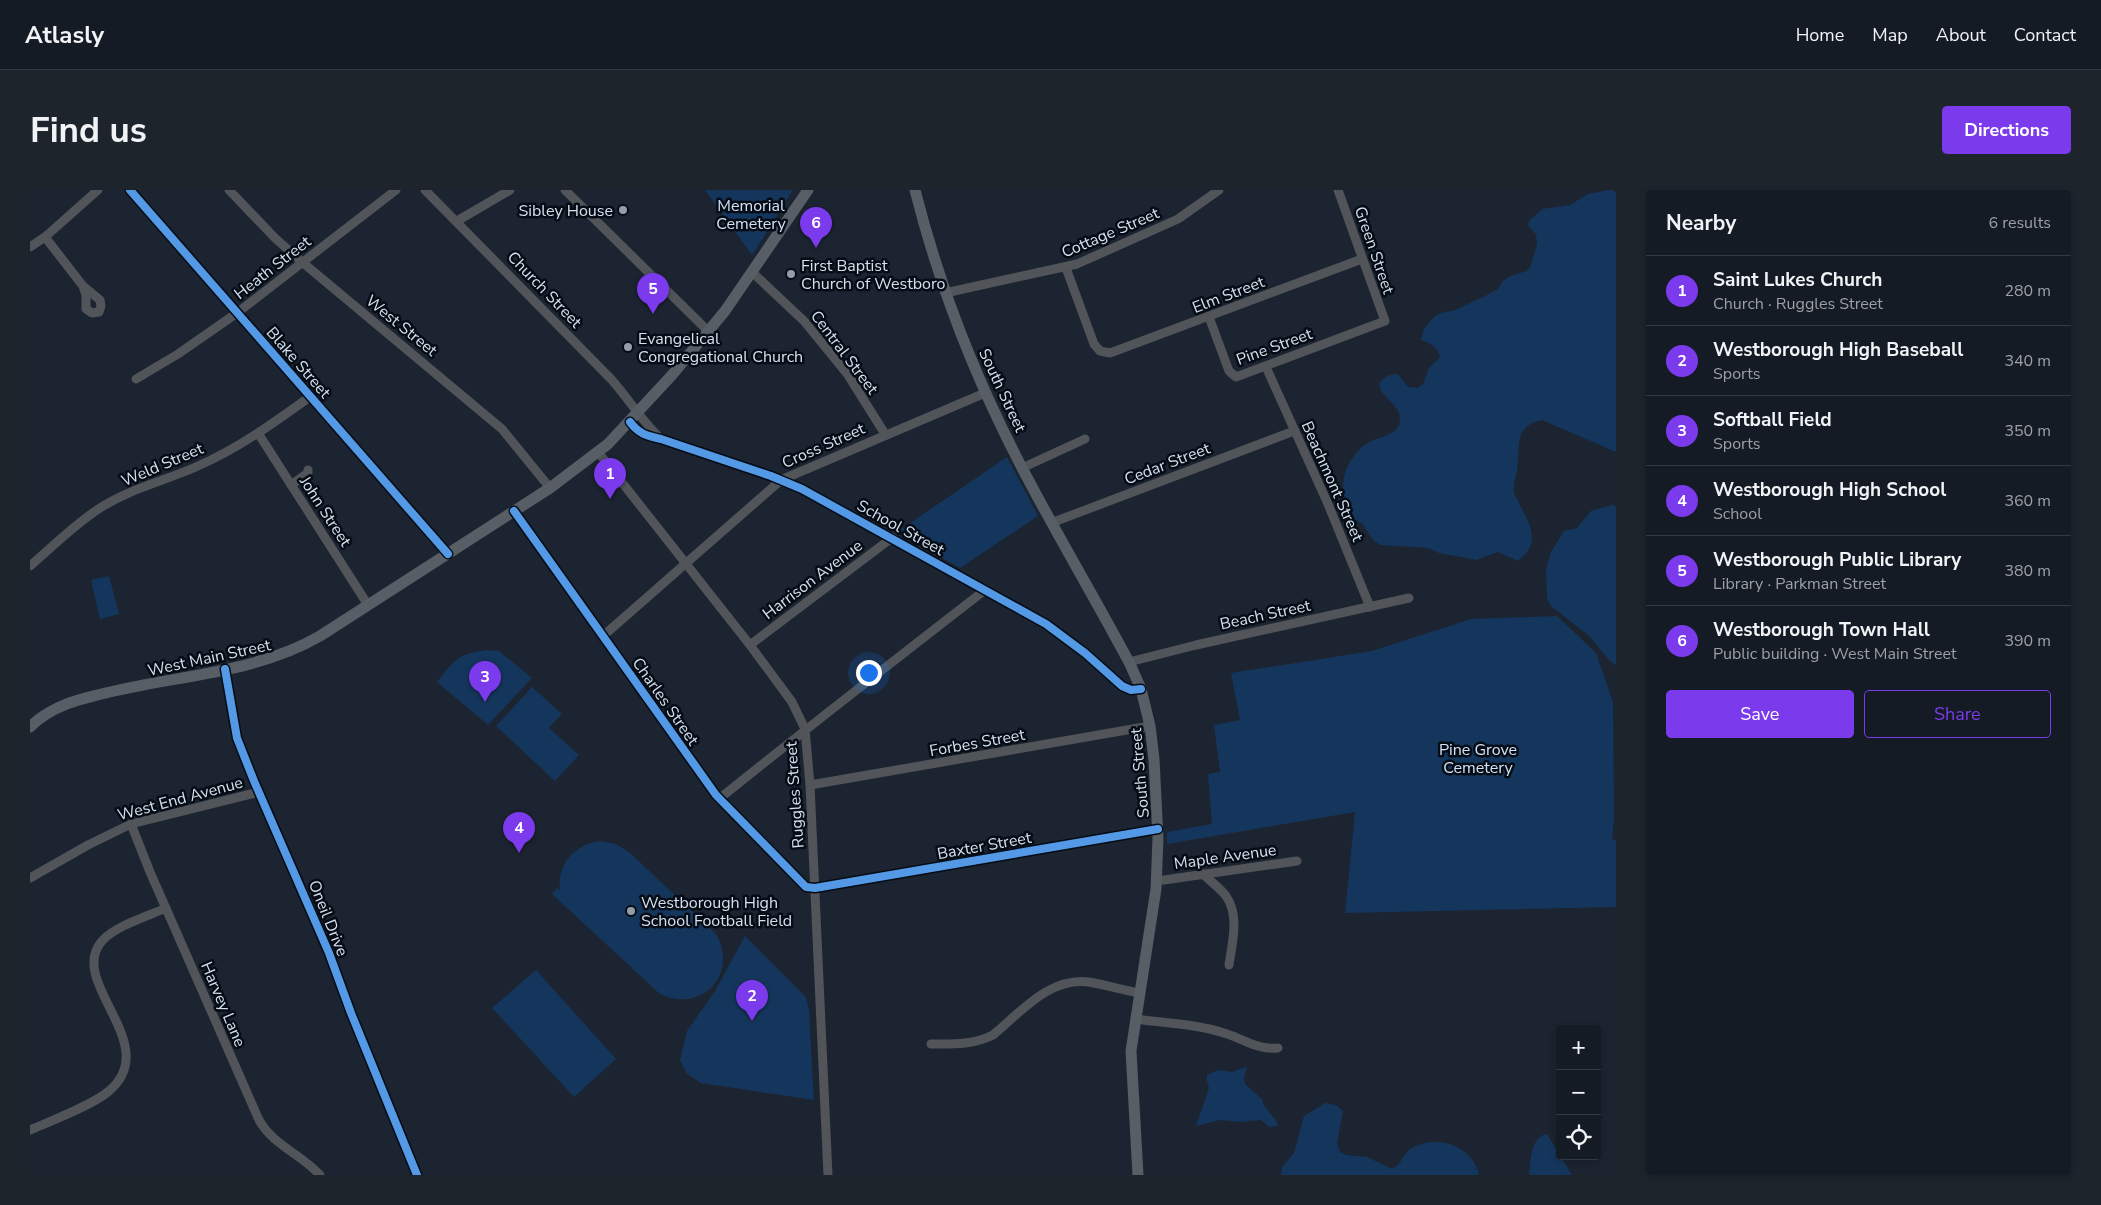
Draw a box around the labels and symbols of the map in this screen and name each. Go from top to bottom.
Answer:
park label: Memorial Cemetery [716,195,786,235]
place label: Sibley House [518,200,613,222]
street label: Cottage Street [1058,202,1163,263]
marker: Sibley House [617,204,629,216]
street label: Green Street [1349,204,1399,297]
pin: 6 [800,207,832,248]
street label: Heath Street [230,231,316,305]
street label: Church Street [502,247,587,333]
place label: First Baptist Church of Westboro [801,255,946,295]
marker: First Baptist Church of Westboro [785,268,797,280]
street label: Elm Street [1189,271,1268,319]
pin: 5 [637,273,669,314]
street label: West Street [361,290,442,362]
street label: Central Street [805,306,883,399]
street label: Blake Street [261,322,336,403]
street label: Pine Street [1233,323,1316,371]
place label: Evangelical Congregational Church [638,328,803,368]
marker: Evangelical Congregational Church [622,341,634,353]
street label: South Street [973,345,1031,436]
street label: Cross Street [779,418,869,474]
street label: Beachmont Street [1296,418,1369,545]
street label: Cedar Street [1121,437,1214,490]
street label: Weld Street [118,438,207,492]
pin: 1 [594,458,626,499]
street label: John Street [294,471,356,551]
street label: School Street [853,495,948,561]
street label: Harrison Avenue [758,535,867,625]
street label: Beach Street [1218,595,1313,635]
street label: West Main Street [146,634,273,682]
street label: Charles Street [627,653,704,750]
your location [856,660,882,686]
pin: 3 [469,661,501,702]
street label: Forbes Street [928,724,1027,762]
street label: South Street [1125,727,1155,819]
park label: Pine Grove Cemetery [1439,739,1517,779]
street label: Ruggles Street [780,740,810,849]
street label: West End Avenue [115,772,245,826]
pin: 4 [503,812,535,853]
street label: Baxter Street [935,827,1033,865]
street label: Maple Avenue [1172,839,1278,875]
street label: Oneil Drive [303,877,353,960]
place label: Westborough High School Football Field [641,892,792,932]
marker: Westborough High School Football Field [625,905,637,917]
street label: Harvey Lane [195,958,251,1050]
pin: 2 [736,980,768,1021]

